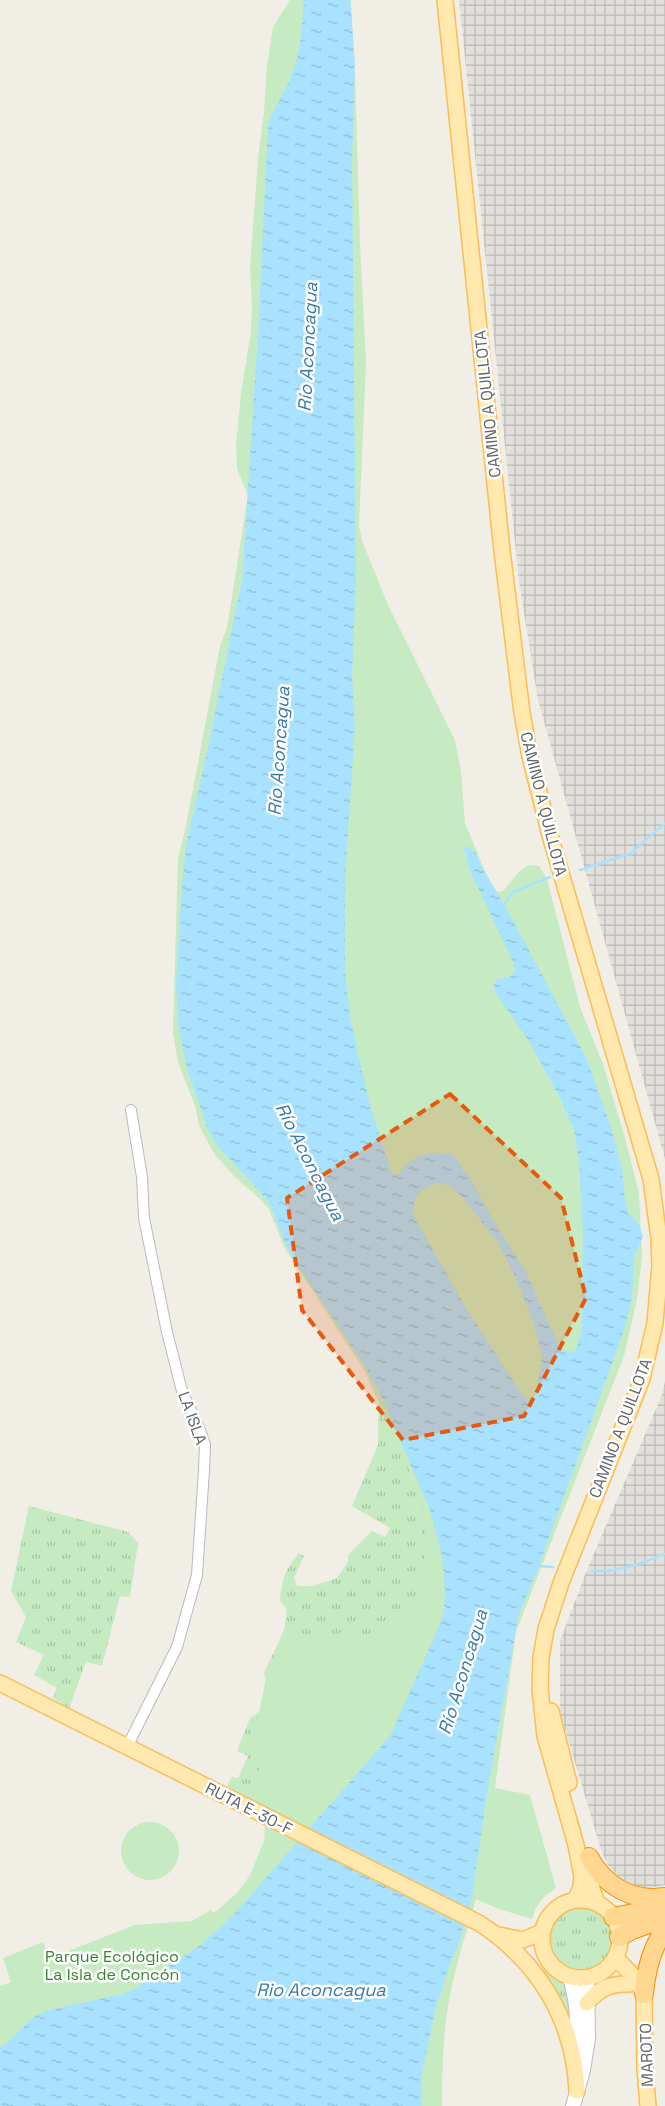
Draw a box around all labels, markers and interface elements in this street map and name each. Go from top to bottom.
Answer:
water label: Río Aconcagua [293,281,322,412]
street label: CAMINO A QUILLOTA [469,329,506,479]
water label: Río Aconcagua [263,685,295,816]
street label: CAMINO A QUILLOTA [515,730,572,879]
water label: Río Aconcagua [271,1099,350,1225]
street label: CAMINO A QUILLOTA [584,1355,657,1501]
street label: LA ISLA [173,1389,212,1448]
water label: Río Aconcagua [433,1606,493,1737]
street label: RUTA E-30-F [202,1778,296,1840]
park label: Parque Ecológico La Isla de Concón [45,1946,179,1985]
water label: Rio Aconcagua [256,1978,386,2001]
street label: MAROTO [635,2023,658,2087]

